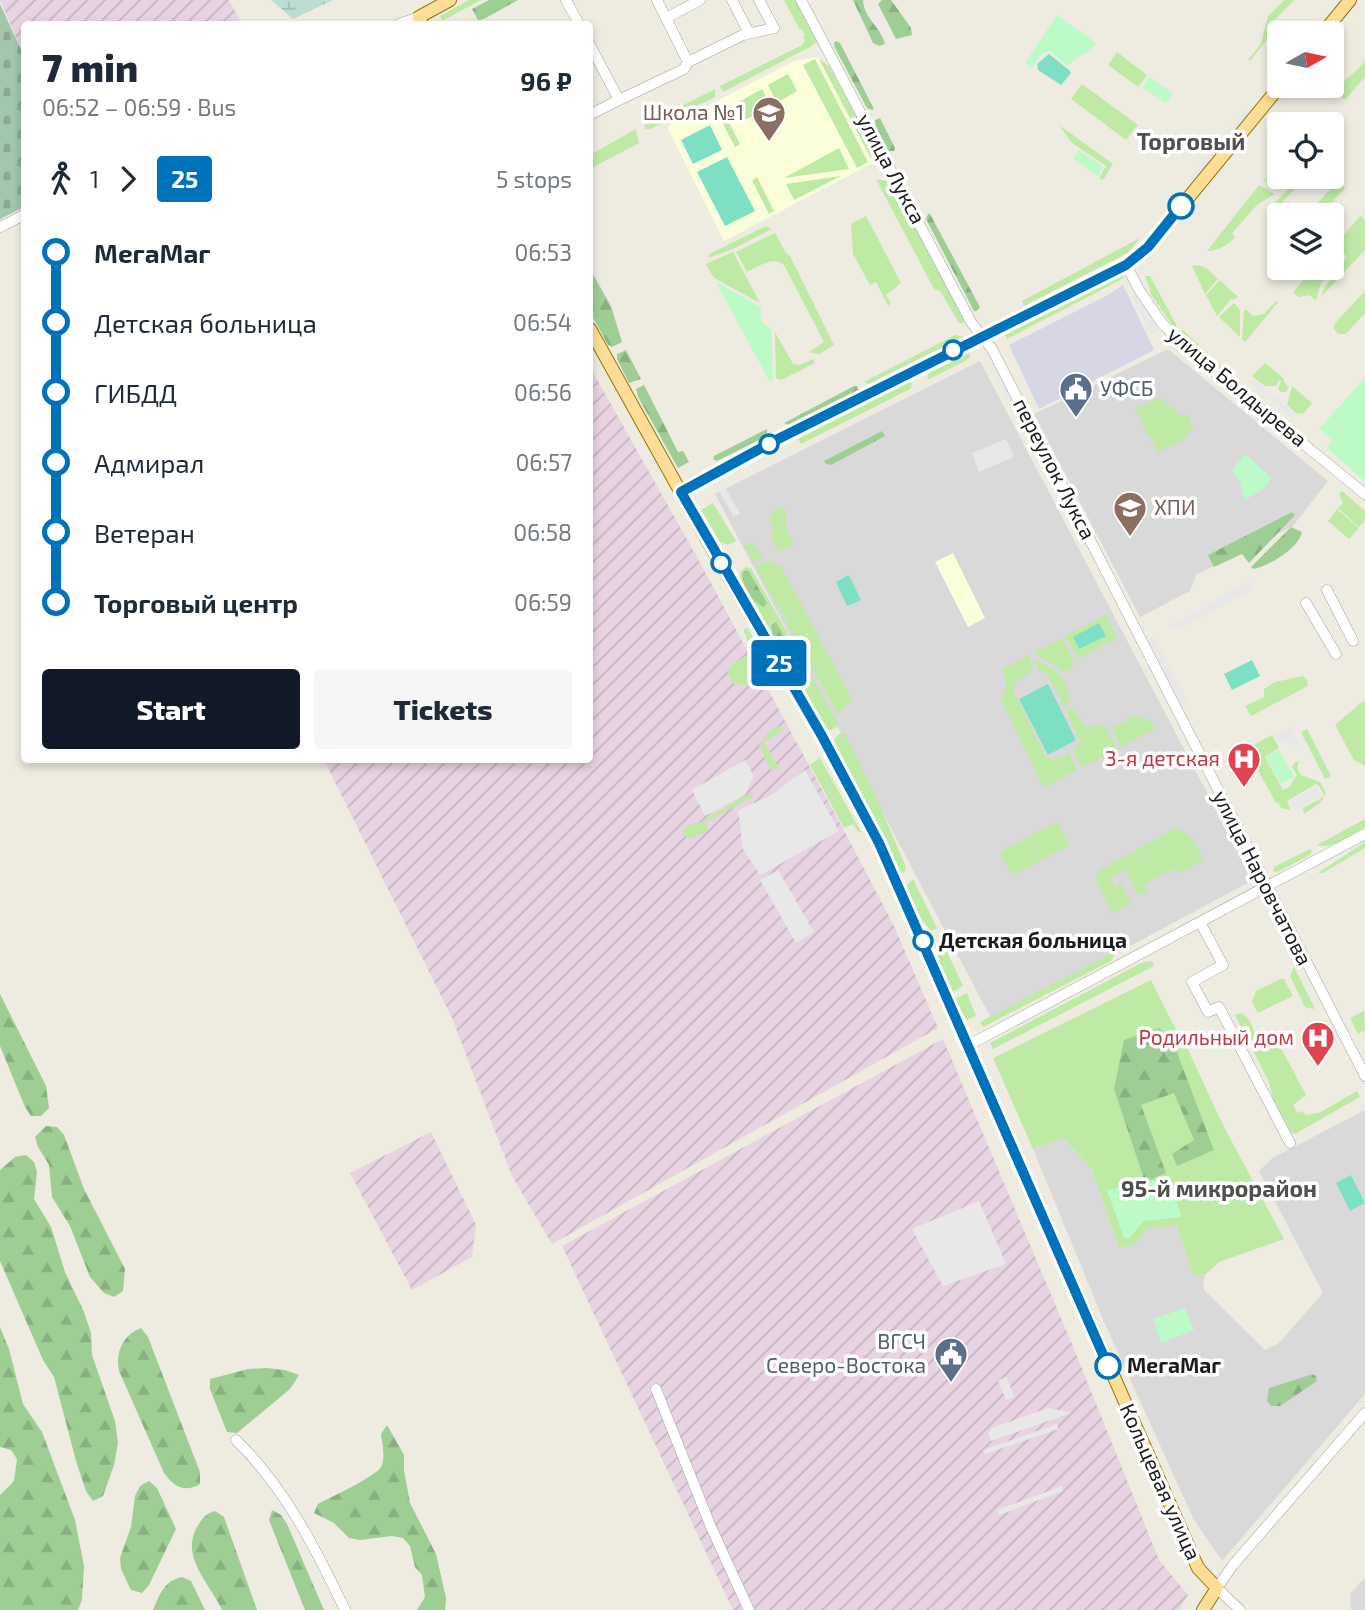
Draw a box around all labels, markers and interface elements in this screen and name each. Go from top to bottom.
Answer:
north arrow [1267,21,1344,98]
map controls [1267,21,1344,280]
text: 7 min [42,44,138,90]
text: 96 ₽ [520,65,572,96]
text: 06:52 – 06:59 · Bus [42,93,236,121]
school or university icon: Школа №1 [750,94,788,143]
place label: Школа №1 [643,99,744,124]
street label: улица Лукса [852,109,932,228]
button: locate [1267,112,1344,189]
district label: Торговый [1137,127,1245,155]
icon: walk [42,160,80,198]
icon: forward [109,160,147,198]
text: 25 [171,164,198,193]
text: 1 [90,165,99,193]
text: 5 stops [496,165,572,193]
unlabelled marker [1168,193,1194,219]
button: layers [1267,203,1344,280]
text: МегаМаг [94,237,211,268]
text: 06:53 [514,238,572,266]
text: Детская больница [94,307,317,338]
text: 06:54 [513,308,572,336]
street label: улица Болдырева [1163,320,1313,452]
unlabelled marker [943,340,963,360]
public building icon: УФСБ [1057,370,1095,419]
place label: УФСБ [1100,375,1153,400]
text: ГИБДД [94,377,177,408]
text: 06:56 [514,378,572,406]
street label: переулок Лукса [1008,394,1102,544]
unlabelled marker [759,434,779,454]
text: Адмирал [94,447,204,478]
text: 06:57 [515,448,572,476]
school or university icon: ХПИ [1111,489,1149,538]
place label: ХПИ [1154,494,1195,519]
text: Ветеран [94,517,195,548]
text: 06:58 [513,518,572,546]
unlabelled marker [711,553,731,573]
text: Торговый центр [94,587,298,618]
text: 06:59 [514,588,572,616]
line badge: 25 [748,640,810,686]
text: 25 [765,648,793,677]
button: Start [42,669,300,749]
button: Tickets [314,669,572,749]
hospital icon: 3-я детская [1225,740,1263,789]
place label: 3-я детская [1105,745,1220,770]
street label: улица Наровчатова [1208,786,1318,969]
place label: Детская больница [939,927,1127,952]
marker: Детская больница [913,931,933,951]
hospital icon: Родильный дом [1299,1019,1337,1068]
place label: Родильный дом [1138,1024,1294,1049]
district label: 95-й микрорайон [1121,1174,1317,1202]
place label: ВГСЧ Северо-Востока [766,1328,926,1377]
public building icon: ВГСЧ Северо-Востока [932,1335,970,1384]
place label: МегаМаг [1127,1352,1221,1377]
marker: МегаМаг [1095,1353,1121,1379]
street label: Кольцевая улица [1115,1399,1207,1564]

